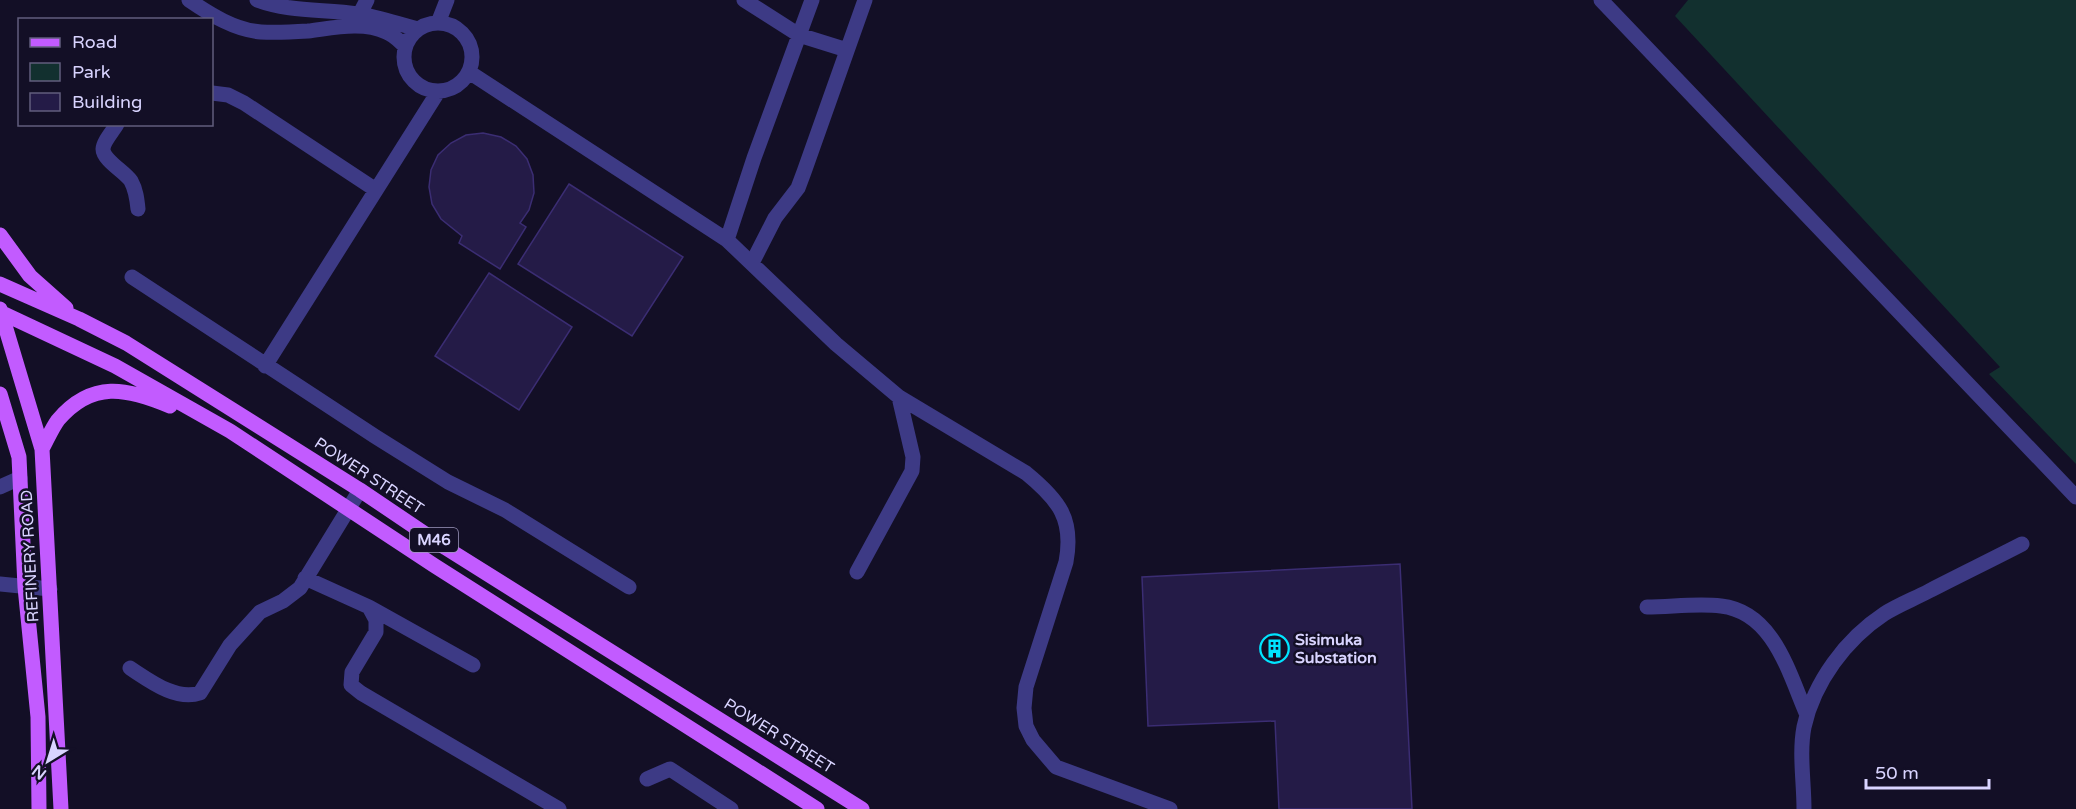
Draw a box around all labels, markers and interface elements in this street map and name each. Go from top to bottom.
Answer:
legend [18,18,213,126]
text: Road [72,31,117,53]
text: Park [72,61,111,83]
text: Building [72,91,142,113]
street label: POWER STREET [311,433,428,519]
street label: REFINERY ROAD [17,489,43,623]
road number: M46 [410,528,458,552]
place label: Sisimuka Substation [1295,630,1377,668]
building icon: Sisimuka Substation [1258,633,1290,665]
street label: POWER STREET [720,694,838,778]
north arrow [18,731,78,791]
scale bar [1866,752,1989,790]
text: N [28,760,51,784]
text: 50 m [1875,762,1919,784]

